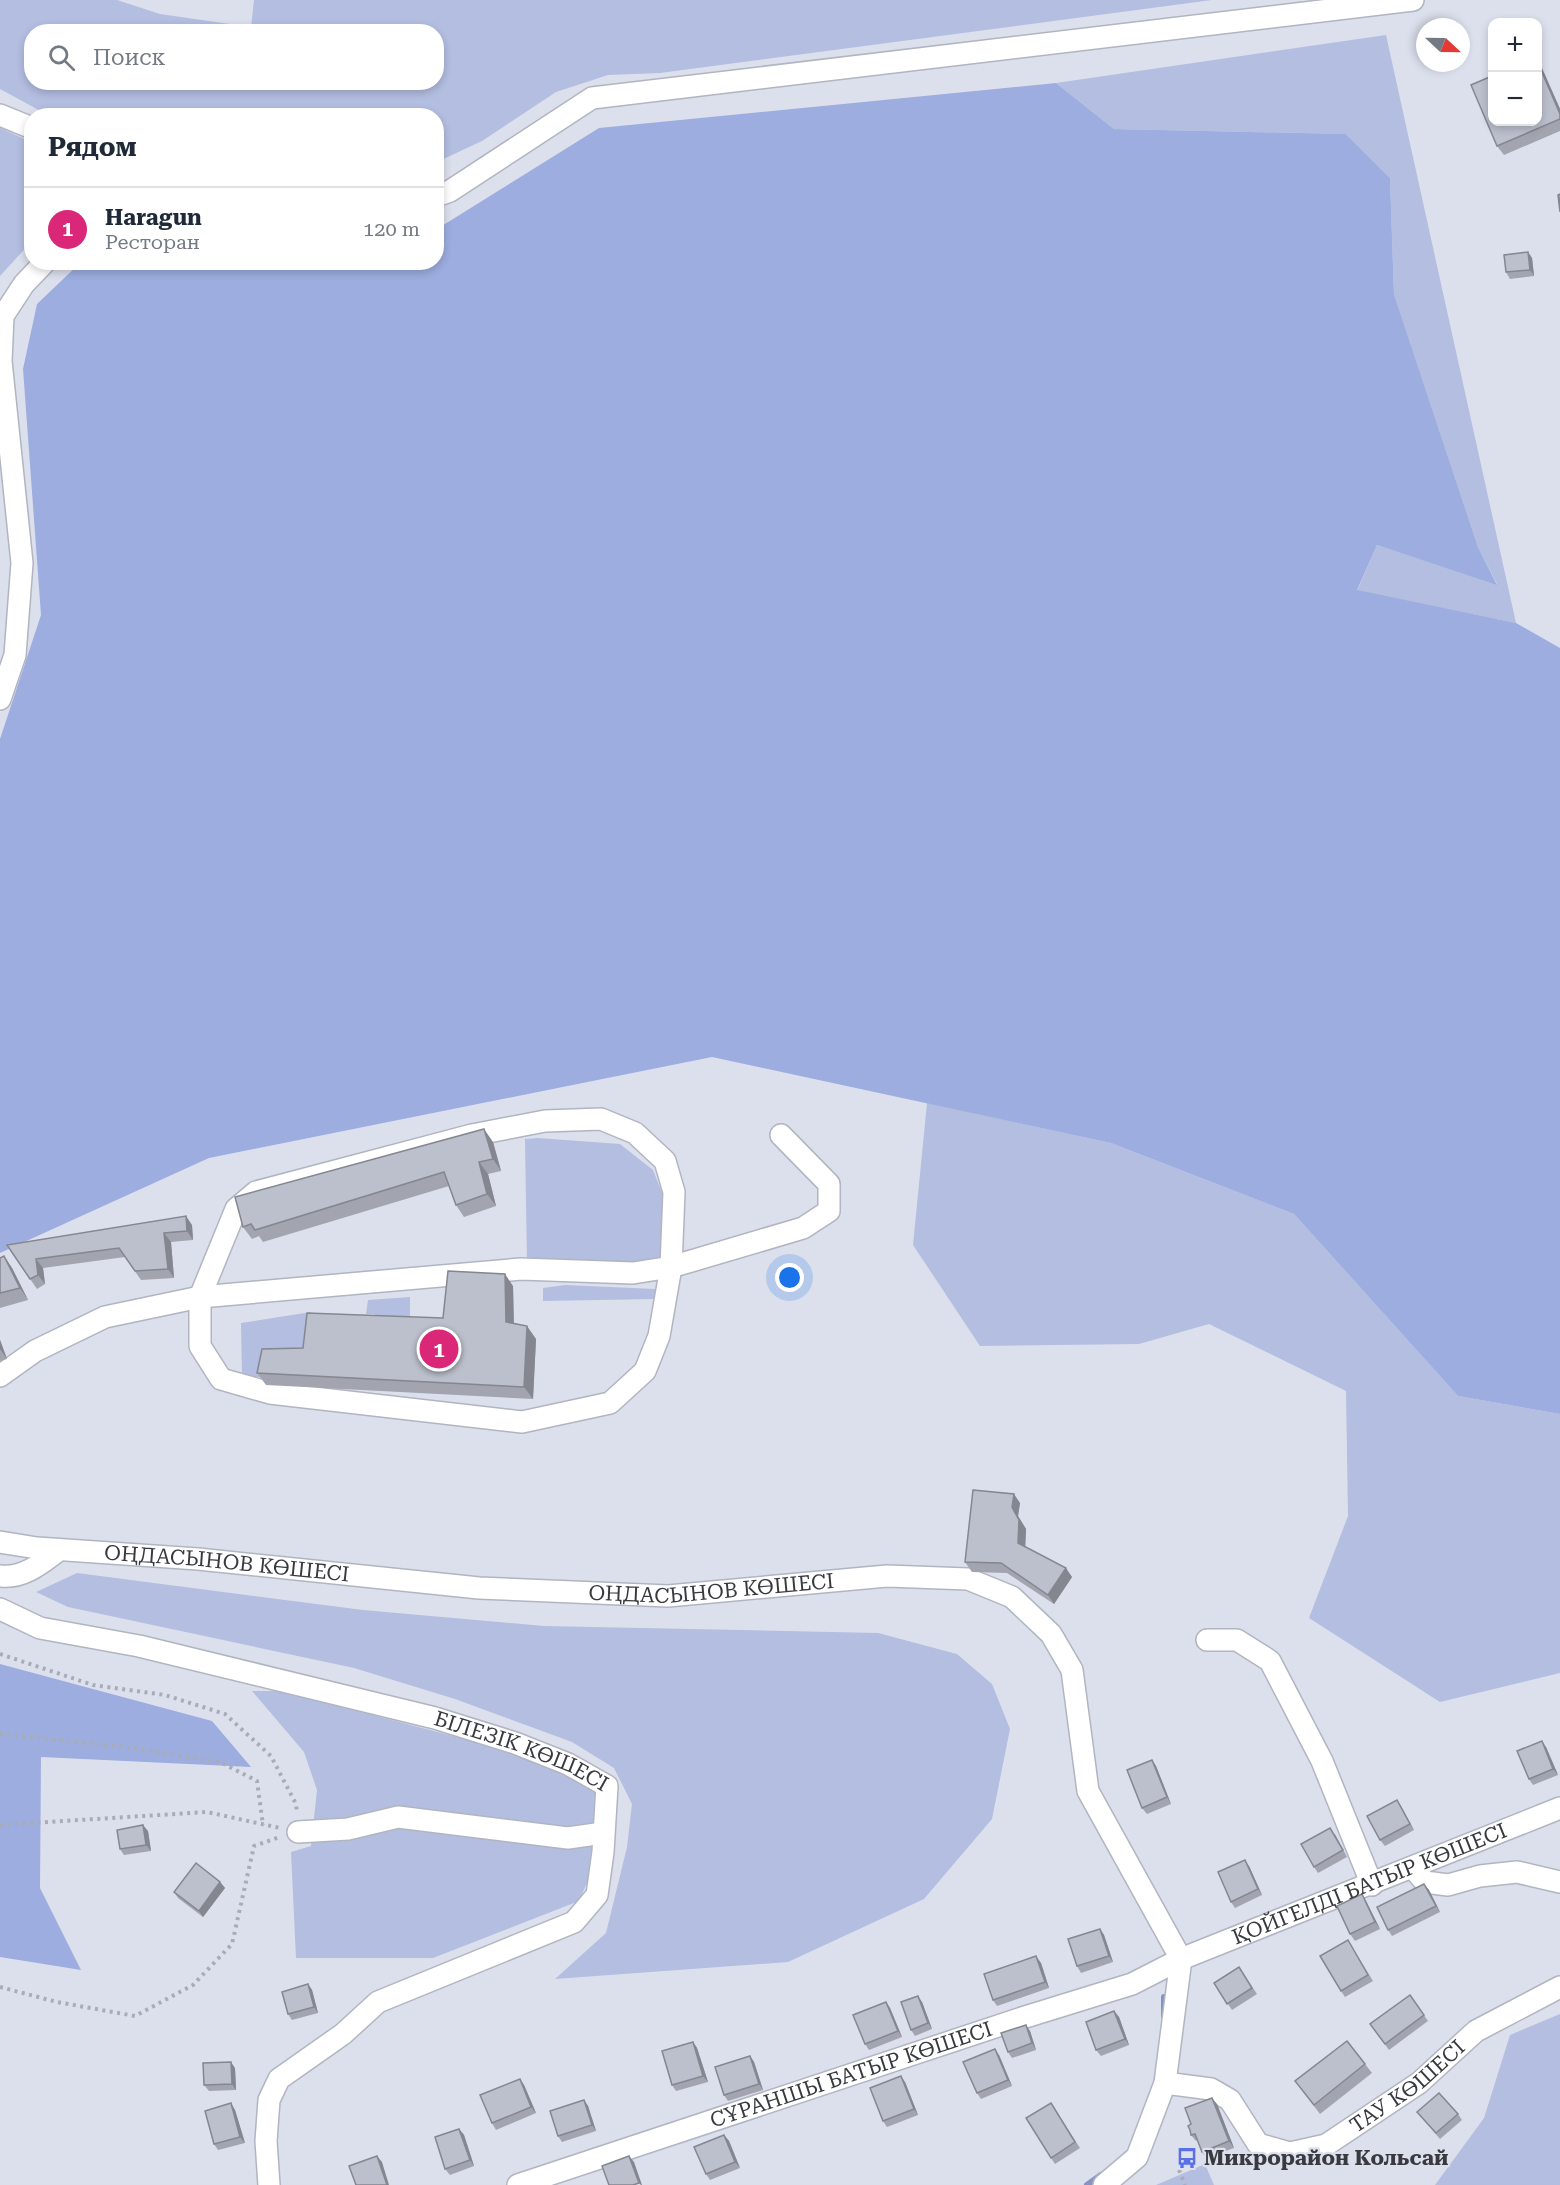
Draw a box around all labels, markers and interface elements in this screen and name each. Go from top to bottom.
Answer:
north arrow [1416,18,1470,72]
map controls [1488,18,1542,126]
button: + [1488,18,1542,72]
search box [24,24,444,90]
icon: search [45,41,78,74]
text: Поиск [93,45,165,70]
button: − [1488,72,1542,126]
text: Рядом [48,132,137,162]
text: Haragun [105,205,202,230]
text: 1 [62,217,73,241]
text: 120 m [363,217,420,241]
text: Ресторан [105,230,200,254]
your location [775,1263,804,1292]
pin: 1 [420,1326,458,1372]
street label: ОҢДАСЫНОВ КӨШЕСІ [103,1541,351,1587]
street label: ОҢДАСЫНОВ КӨШЕСІ [588,1569,835,1608]
street label: БІЛЕЗІК КӨШЕСІ [431,1706,612,1796]
street label: ҚОЙГЕЛДІ БАТЫР КӨШЕСІ [1229,1818,1510,1949]
street label: СҰРАНШЫ БАТЫР КӨШЕСІ [707,2017,995,2132]
street label: ТАУ КӨШЕСІ [1345,2035,1470,2138]
bus stop icon: Микрорайон Кольсай [1175,2146,1199,2170]
place label: Микрорайон Кольсай [1204,2146,1448,2170]

